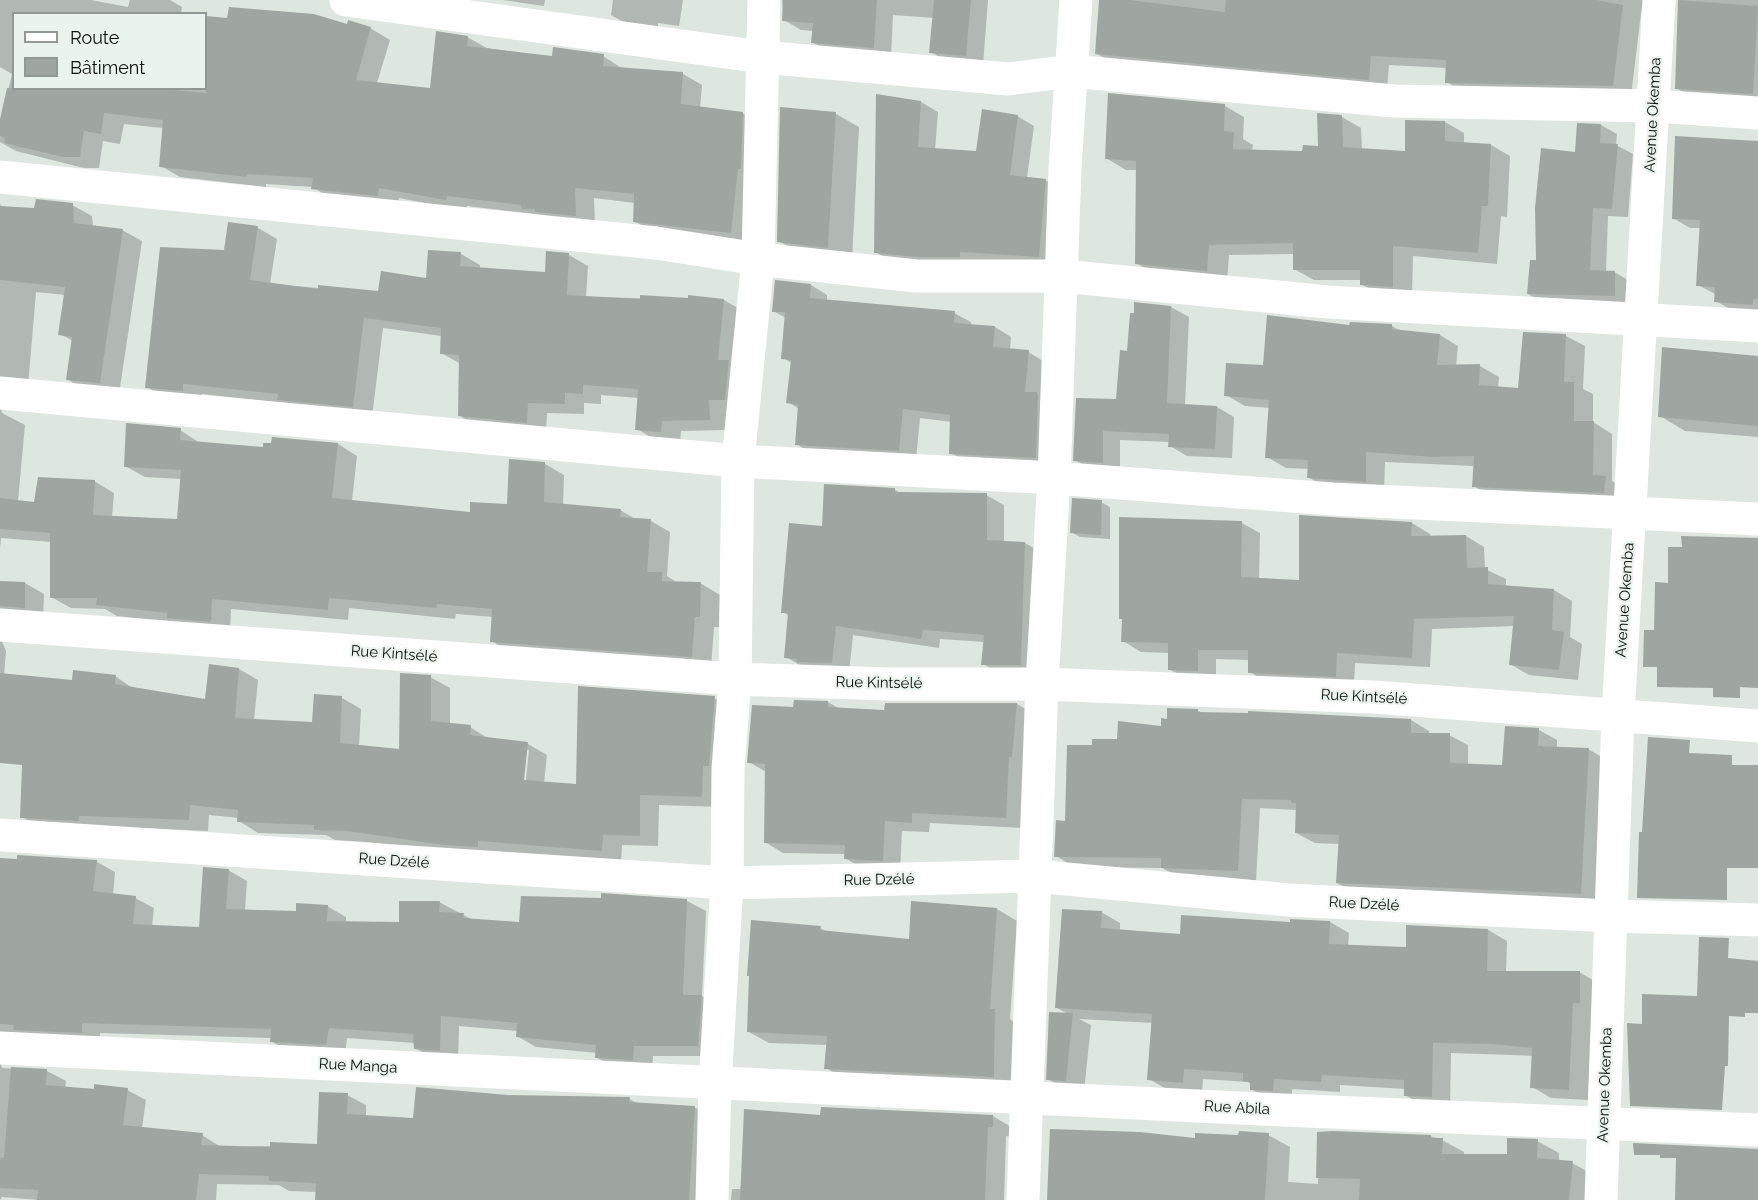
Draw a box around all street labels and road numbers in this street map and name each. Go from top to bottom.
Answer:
street label: Avenue Okemba [1641,57,1665,173]
street label: Avenue Okemba [1612,542,1638,658]
street label: Rue Kintsélé [350,642,438,666]
street label: Rue Kintsélé [835,673,923,693]
street label: Rue Kintsélé [1320,686,1408,708]
street label: Rue Dzélé [358,850,430,872]
street label: Rue Dzélé [843,870,915,890]
street label: Rue Dzélé [1328,893,1400,915]
street label: Avenue Okemba [1594,1027,1616,1143]
street label: Rue Manga [318,1055,398,1077]
street label: Rue Abila [1204,1097,1270,1119]

